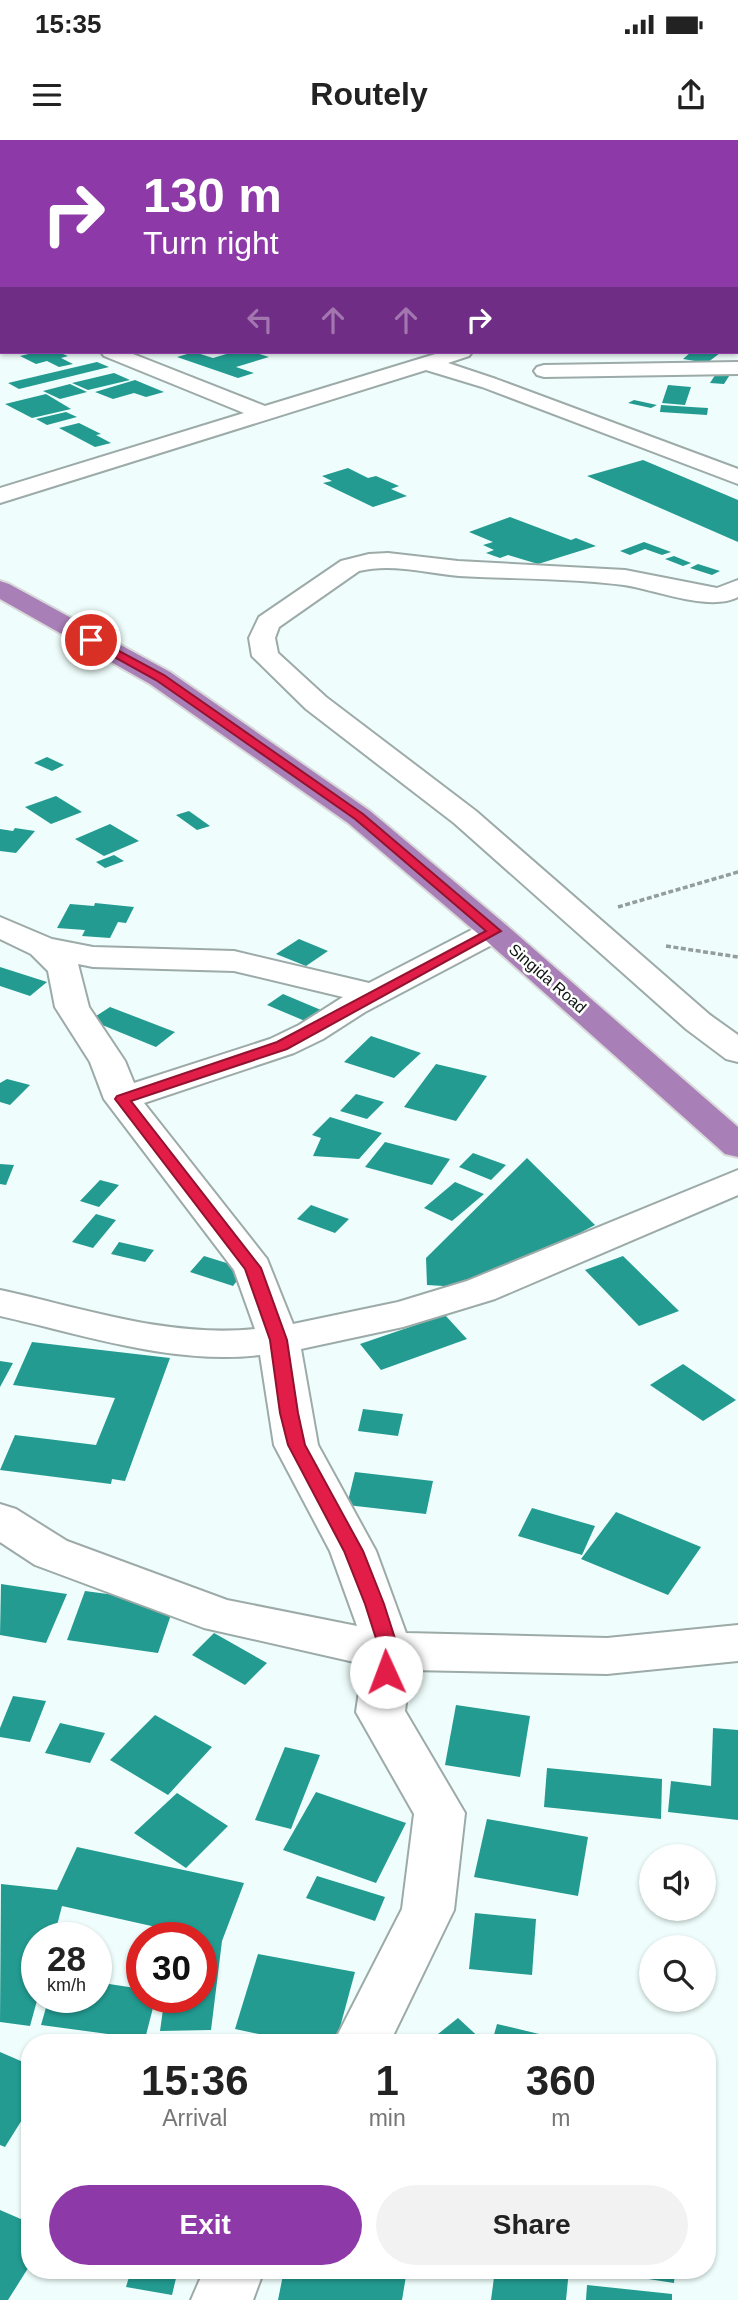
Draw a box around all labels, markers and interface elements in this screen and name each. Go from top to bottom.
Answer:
text: 15:35 [35,9,102,39]
icon: menu [28,76,66,114]
text: Routely [310,76,428,112]
icon: share [672,76,710,114]
icon: right [28,168,119,259]
text: 130 m [143,168,282,222]
text: Turn right [143,225,279,261]
icon: left [241,301,279,339]
icon: ahead [314,301,352,339]
icon: ahead [387,301,425,339]
icon: right [460,301,498,339]
pin [61,610,121,670]
icon: arrive [72,621,110,659]
street label: Singida Road [506,940,590,1016]
position arrow [349,1635,423,1709]
map controls [639,1844,716,2012]
button: sound [639,1844,716,1921]
speed limit sign: 30 [126,1922,217,2013]
button: search [639,1935,716,2012]
text: 28 [47,1939,86,1978]
text: km/h [47,1975,86,1995]
text: 15:36 [141,2057,249,2104]
text: 1 [375,2057,399,2104]
text: 360 [526,2057,596,2104]
text: Arrival [162,2105,227,2131]
text: min [369,2105,406,2131]
text: m [551,2105,570,2131]
button: Exit [49,2185,362,2265]
button: Share [376,2185,688,2265]

